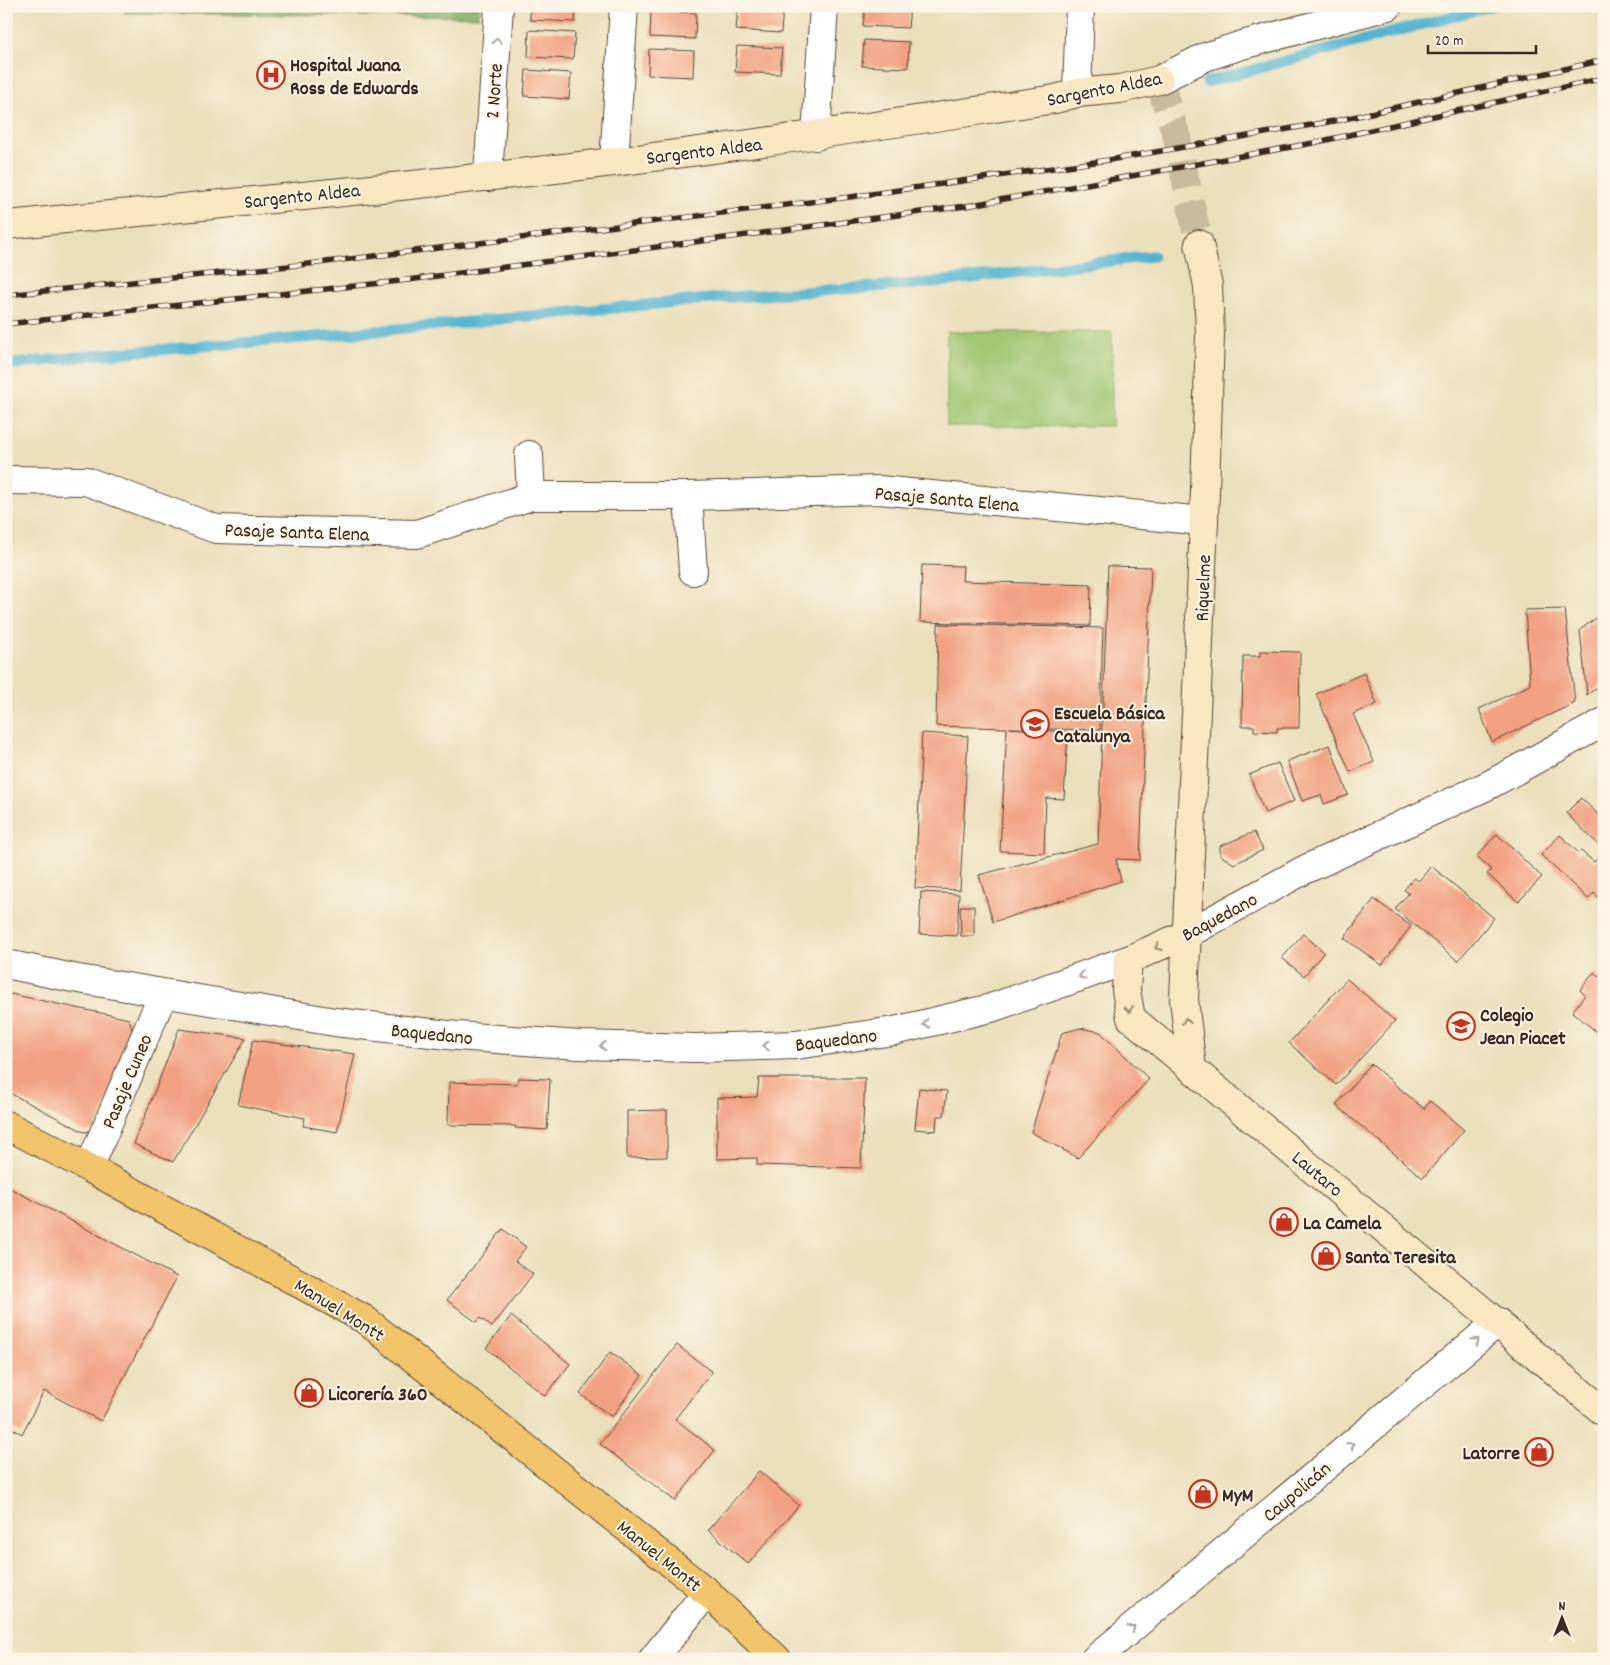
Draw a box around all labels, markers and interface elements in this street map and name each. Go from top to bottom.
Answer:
scale bar [1428,22,1535,54]
text: 20 m [1435,31,1463,53]
one-way arrow [491,36,502,44]
place label: Hospital Juana Ross de Edwards [290,53,419,104]
hospital icon: Hospital Juana Ross de Edwards [256,60,286,90]
street label: 2 Norte [480,62,512,120]
street label: Sargento Aldea [1045,66,1165,116]
street label: Sargento Aldea [645,132,765,174]
street label: Sargento Aldea [243,178,362,218]
street label: Pasaje Santa Elena [873,481,1021,521]
street label: Pasaje Santa Elena [224,517,370,551]
street label: Riquelme [1190,554,1220,622]
place label: Escuela Básica Catalunya [1054,701,1165,752]
school or university icon: Escuela Básica Catalunya [1020,709,1050,739]
street label: Baquedano [1178,887,1263,950]
one-way arrow [1154,941,1163,952]
one-way arrow [1078,971,1086,981]
place label: Colegio Jean Piacet [1480,1003,1566,1054]
one-way arrow [1124,1005,1134,1013]
school or university icon: Colegio Jean Piacet [1446,1011,1476,1041]
one-way arrow [1182,1017,1192,1025]
street label: Baquedano [389,1018,474,1054]
one-way arrow [922,1018,931,1029]
street label: Baquedano [794,1023,879,1061]
street label: Pasaje Cuneo [96,1030,161,1134]
one-way arrow [599,1040,607,1051]
one-way arrow [761,1041,769,1051]
street label: Lautaro [1284,1146,1348,1205]
shop icon: La Camela [1269,1207,1299,1237]
place label: La Camela [1303,1211,1382,1239]
shop icon: Santa Teresita [1311,1241,1341,1271]
place label: Santa Teresita [1345,1245,1456,1273]
street label: Manuel Montt [288,1273,389,1350]
one-way arrow [1470,1337,1479,1346]
shop icon: Licorería 360 [294,1378,324,1408]
place label: Licorería 360 [328,1382,428,1410]
shop icon: Latorre [1524,1437,1554,1467]
place label: Latorre [1463,1441,1520,1469]
one-way arrow [1345,1442,1354,1451]
street label: Caupolicán [1258,1456,1338,1530]
shop icon: MyM [1188,1479,1218,1509]
place label: MyM [1222,1483,1254,1511]
street label: Manuel Montt [610,1514,706,1600]
north arrow [1538,1592,1588,1642]
text: N [1559,1597,1566,1617]
one-way arrow [1126,1625,1135,1633]

